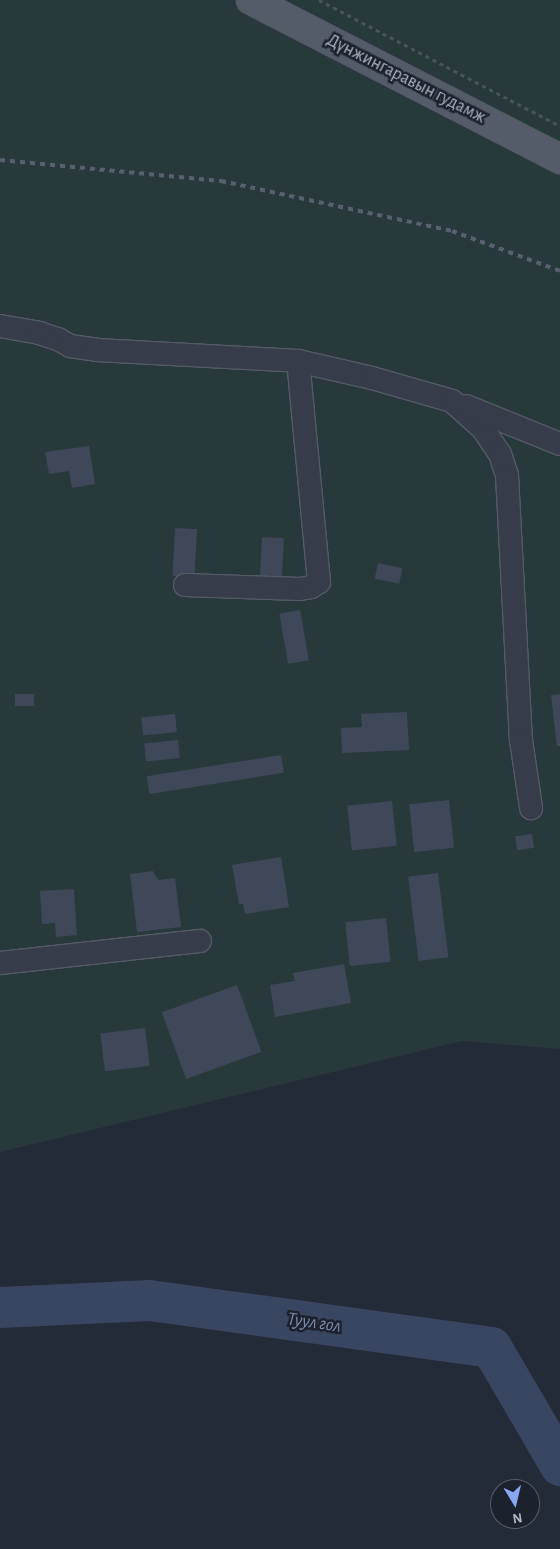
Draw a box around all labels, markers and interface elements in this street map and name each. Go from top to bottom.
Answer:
street label: Дүнжингаравын гудамж [323,30,489,128]
water label: Туул гол [286,1308,342,1338]
north arrow [490,1479,540,1529]
text: N [511,1510,523,1526]

